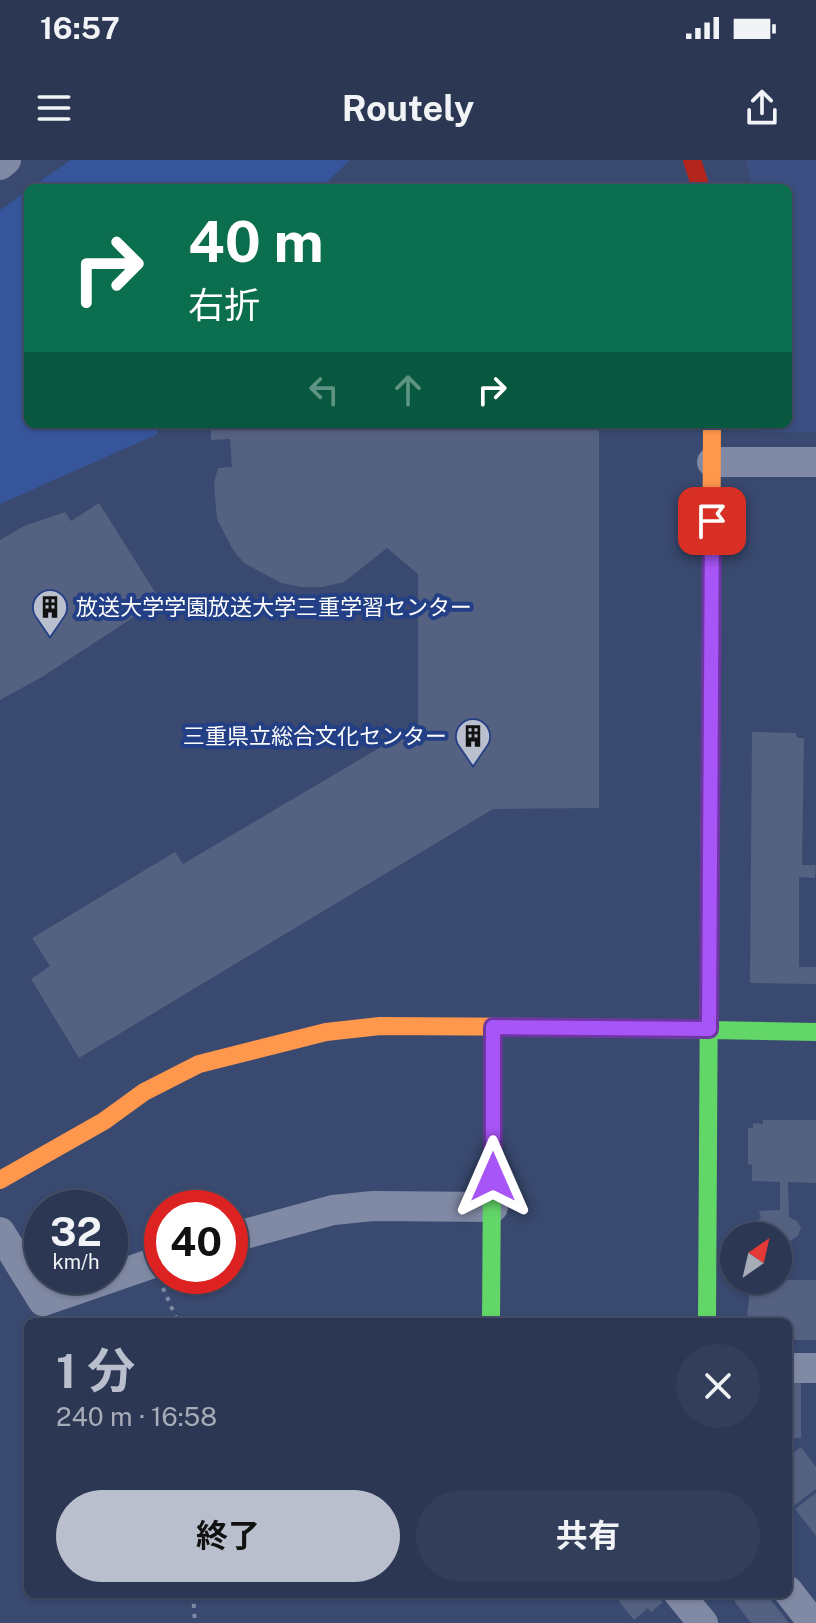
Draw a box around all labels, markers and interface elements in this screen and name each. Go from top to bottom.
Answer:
text: 16:57 [40,10,120,46]
icon: menu [32,86,76,130]
icon: share [740,86,784,130]
text: Routely [342,87,474,129]
text: 40 m [188,209,324,275]
icon: right [56,216,160,320]
text: 右折 [188,284,260,326]
icon: left [302,368,346,412]
icon: ahead [386,368,430,412]
icon: right [470,368,514,412]
pin [678,487,746,555]
icon: arrive [690,499,734,543]
building icon: 放送大学学園放送大学三重学習センター [31,588,69,638]
place label: 放送大学学園放送大学三重学習センター [76,594,472,620]
building icon: 三重県立総合文化センター [454,717,492,767]
place label: 三重県立総合文化センター [183,723,447,749]
position arrow [451,1135,535,1219]
speed limit sign: 40 [144,1190,248,1294]
text: 32 [50,1208,102,1255]
north arrow [720,1222,792,1294]
map controls [720,1222,792,1294]
text: km/h [52,1250,100,1274]
text: 1 分 [56,1342,135,1399]
button: close [676,1344,760,1428]
text: 240 m · 16:58 [56,1401,217,1432]
button: 終了 [56,1490,400,1582]
button: 共有 [416,1490,760,1582]

